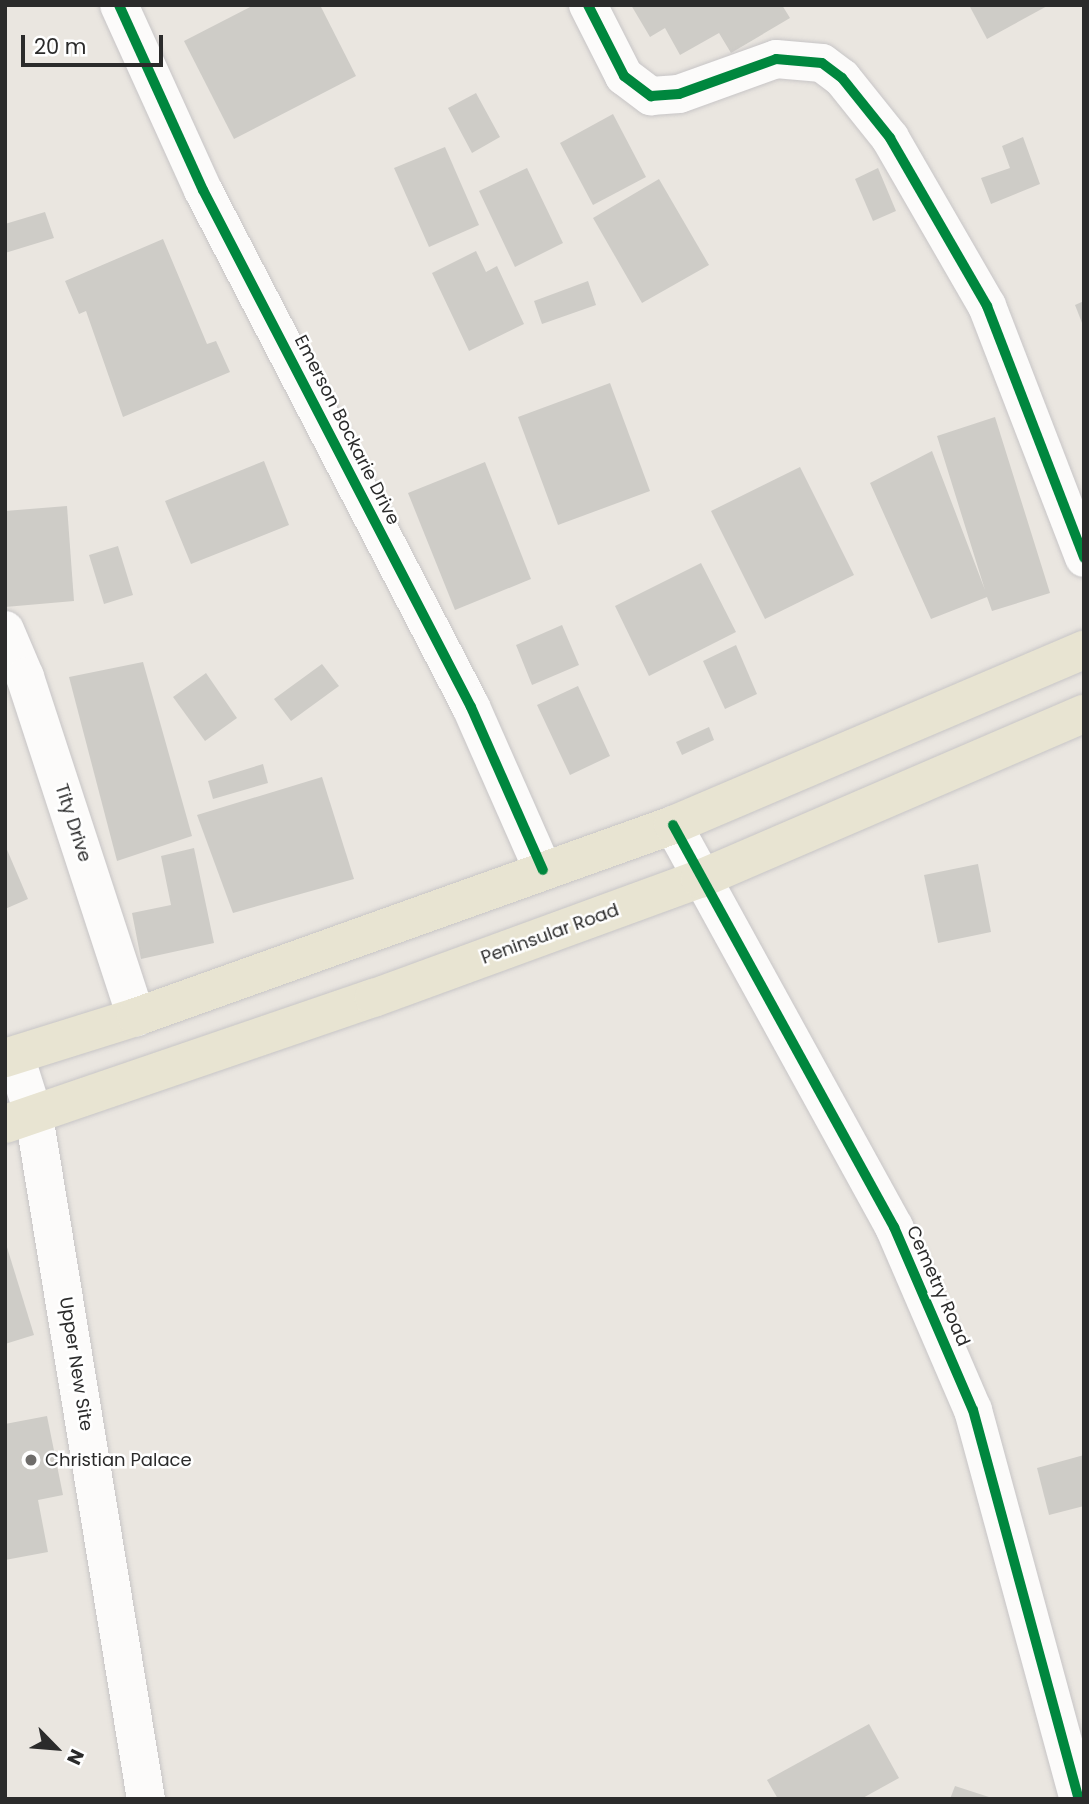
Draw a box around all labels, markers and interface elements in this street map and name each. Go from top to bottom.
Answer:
scale bar [24,21,166,65]
text: 20 m [34,32,87,61]
street label: Emerson Bockarie Drive [290,332,404,528]
street label: Tity Drive [50,781,96,865]
street label: Peninsular Road [478,899,622,969]
street label: Cemetry Road [902,1222,974,1350]
street label: Upper New Site [55,1296,97,1432]
place label: Christian Palace [45,1449,192,1471]
marker: Christian Palace [23,1452,39,1468]
north arrow [21,1713,91,1783]
text: N [60,1745,91,1769]

